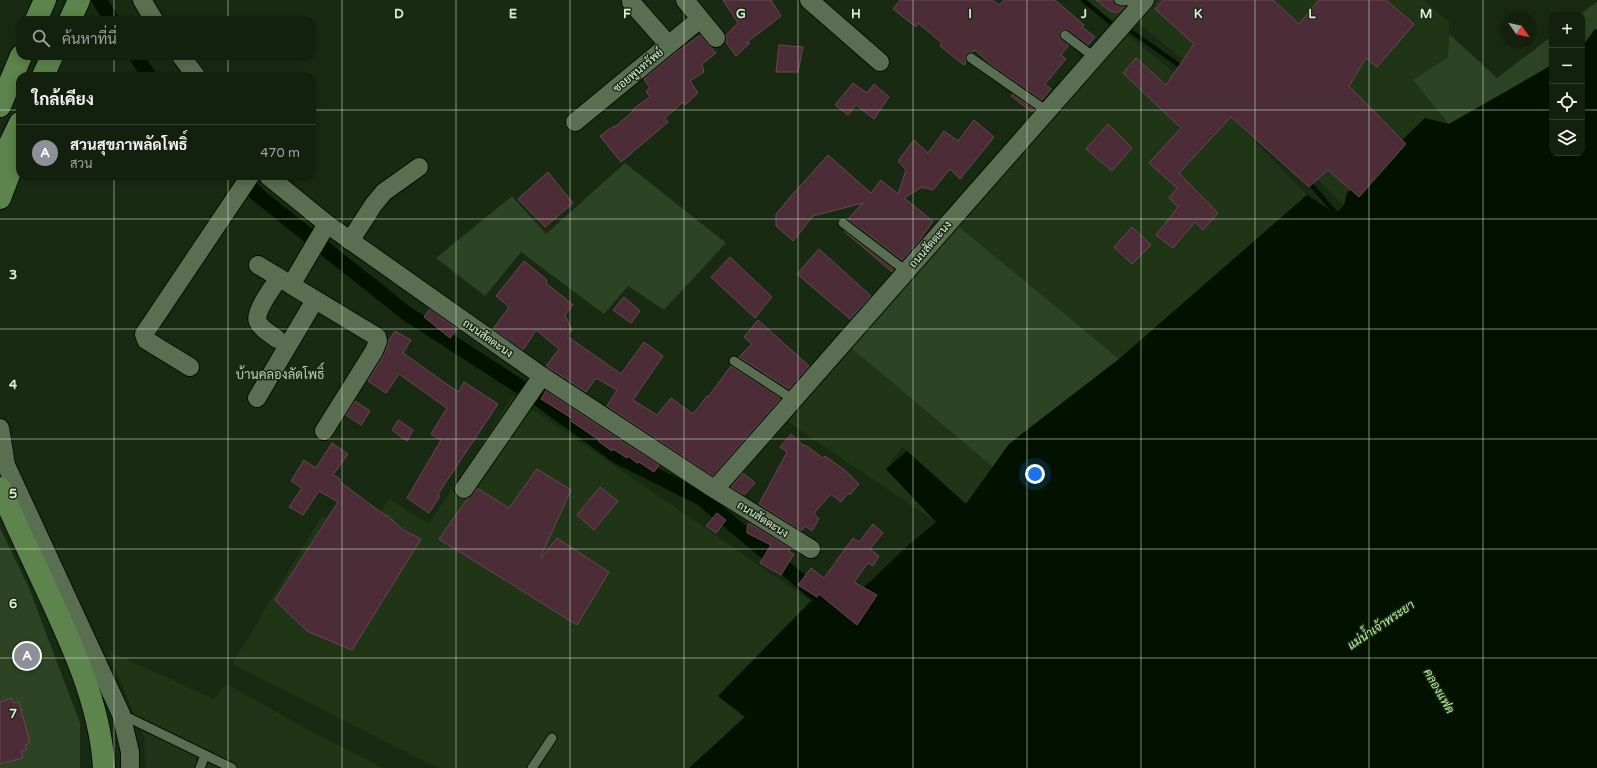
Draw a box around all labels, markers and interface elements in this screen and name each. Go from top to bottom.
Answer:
text: D [394,6,404,22]
text: E [509,6,517,22]
text: F [623,6,631,22]
text: G [736,6,746,22]
text: H [851,6,861,22]
text: I [968,6,972,22]
text: J [1080,6,1087,22]
text: K [1194,6,1203,22]
text: L [1308,6,1316,22]
text: M [1420,6,1432,22]
north arrow [1501,12,1537,48]
map controls [1549,12,1585,156]
button: + [1549,12,1585,48]
search box [16,16,316,60]
icon: search [30,27,52,49]
text: ค้นหาที่นี่ [62,30,117,48]
street label: ซอยพูนทรัพย์ [609,44,667,96]
button: − [1549,48,1585,84]
button: locate [1549,84,1585,120]
text: ใกล้เคียง [32,89,94,110]
button: layers [1549,120,1585,156]
text: สวนสุขภาพลัดโพธิ์ [70,136,188,154]
text: A [40,145,50,161]
text: 470 m [260,145,300,161]
text: สวน [70,156,92,172]
street label: ถนนสัตตะนง [906,218,954,270]
text: 3 [9,267,17,283]
street label: ถนนสัตตะนง [460,316,516,360]
district label: บ้านคลองลัดโพธิ์ [236,362,324,383]
text: 4 [9,377,18,393]
your location [1025,464,1045,484]
text: 5 [9,486,17,502]
street label: ถนนสัตตะนง [735,498,791,540]
water label: แม่น้ำเจ้าพระยา [1343,594,1417,652]
text: 6 [9,596,17,612]
pin: A [14,641,40,671]
water label: คลองแฟด [1421,666,1457,716]
text: 7 [9,706,17,722]

